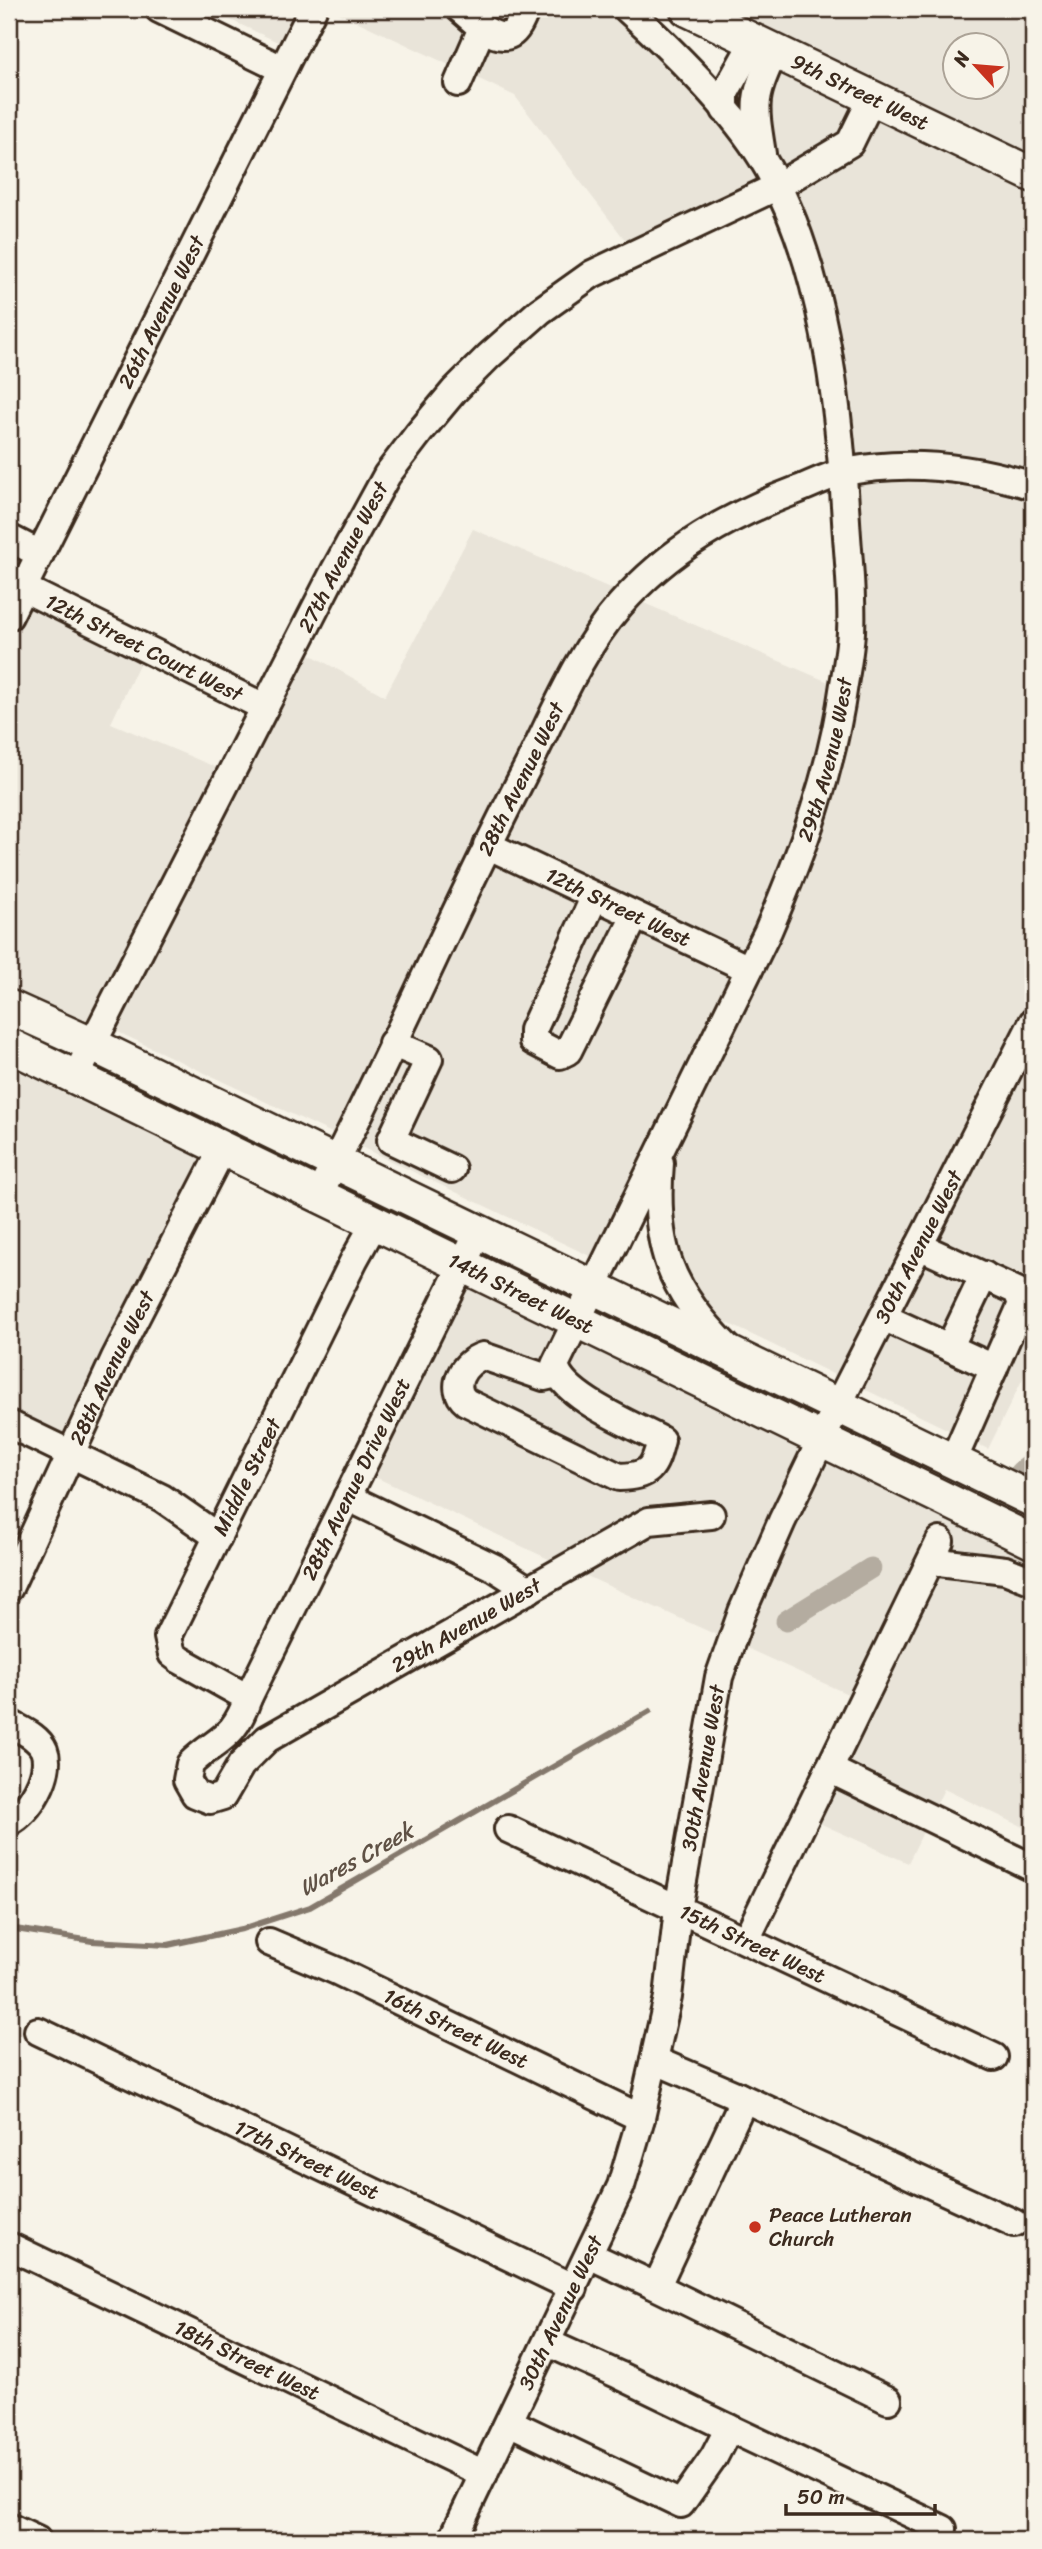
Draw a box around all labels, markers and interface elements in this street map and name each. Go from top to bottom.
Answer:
north arrow [940,32,1010,102]
street label: 9th Street West [785,43,936,141]
text: N [943,45,979,73]
street label: 26th Avenue West [107,227,216,395]
street label: 27th Avenue West [287,473,400,640]
street label: 12th Street Court West [38,583,251,713]
street label: 29th Avenue West [786,673,864,847]
street label: 28th Avenue West [467,694,576,862]
street label: 12th Street West [539,856,697,958]
street label: 30th Avenue West [863,1162,974,1330]
street label: 14th Street West [441,1242,600,1345]
street label: 28th Avenue West [58,1282,166,1452]
street label: 28th Avenue Drive West [290,1371,422,1587]
street label: Middle Street [202,1410,293,1542]
street label: 29th Avenue West [384,1566,550,1684]
street label: 30th Avenue West [670,1680,737,1854]
water label: Wares Creek [291,1810,424,1908]
street label: 15th Street West [673,1893,832,1994]
street label: 16th Street West [377,1977,535,2080]
street label: 17th Street West [228,2109,386,2211]
place label: Peace Lutheran Church [769,2196,912,2258]
marker: Peace Lutheran Church [747,2219,763,2235]
street label: 30th Avenue West [507,2227,615,2397]
street label: 18th Street West [168,2309,326,2412]
scale bar [786,2472,935,2516]
text: 50 m [797,2478,845,2516]

